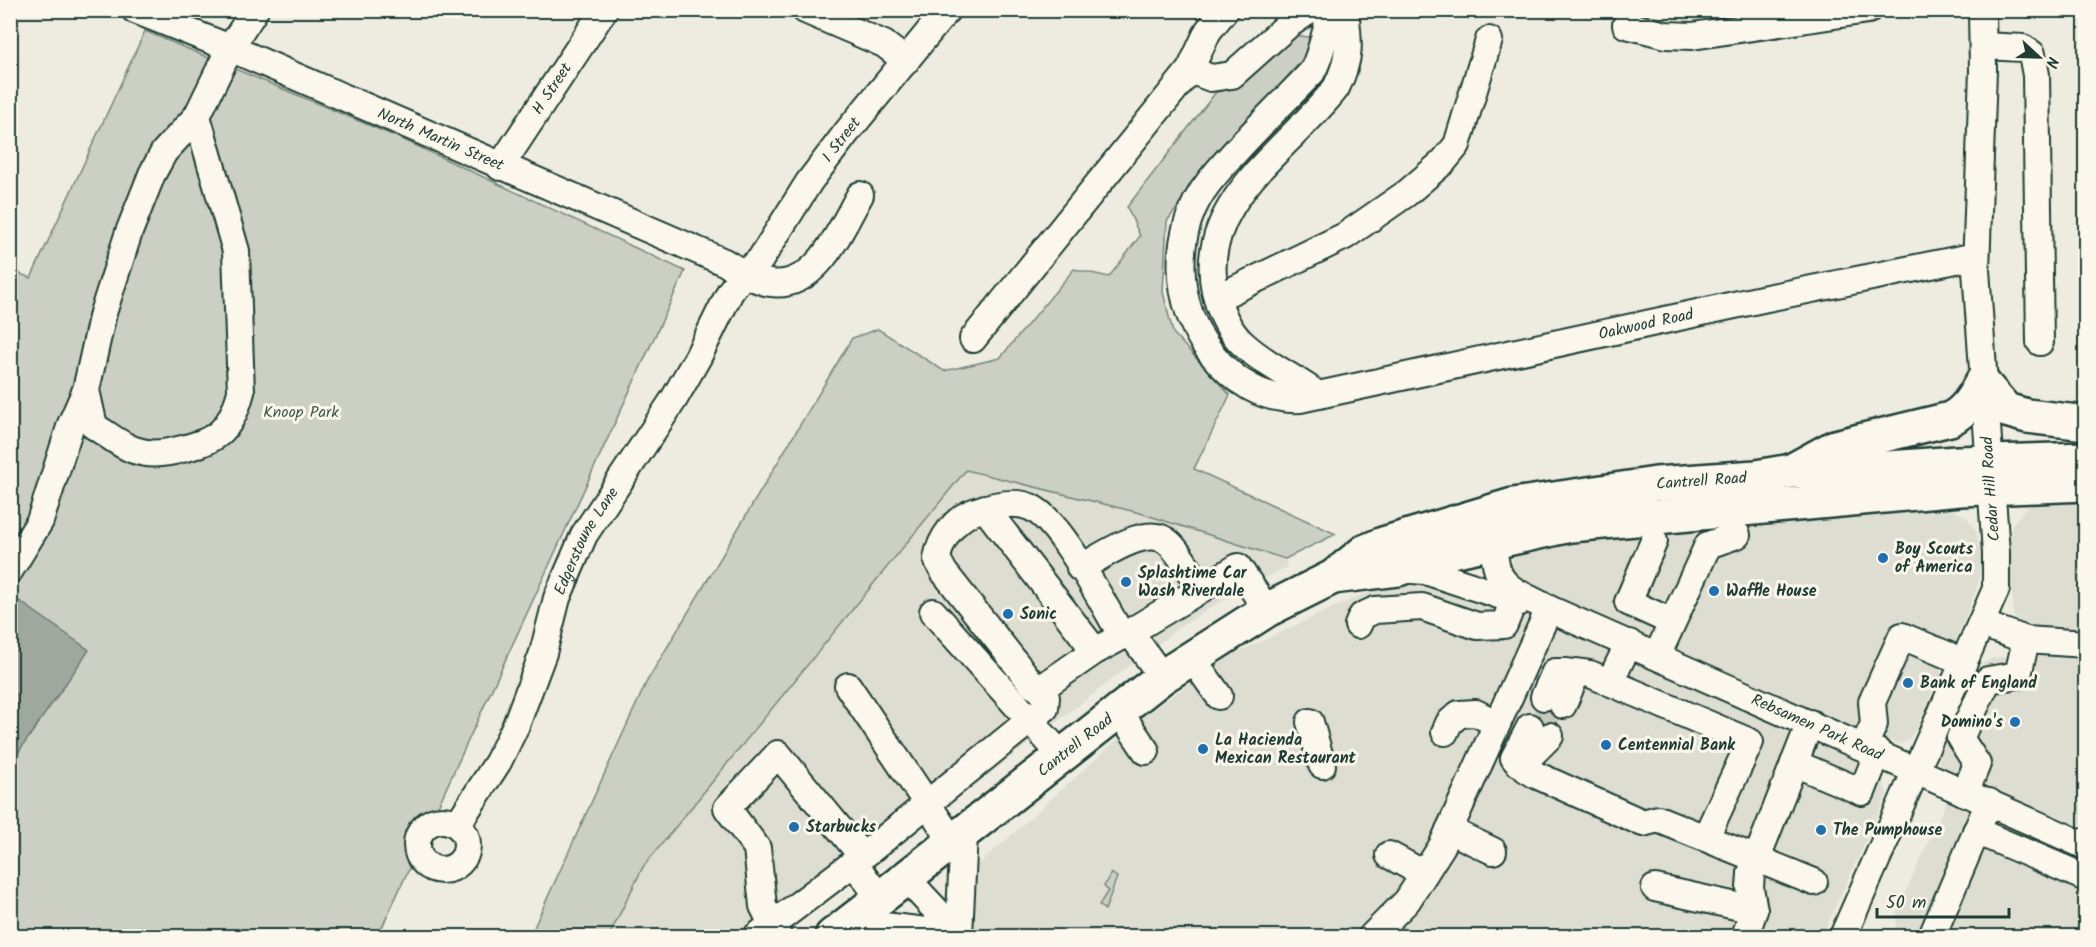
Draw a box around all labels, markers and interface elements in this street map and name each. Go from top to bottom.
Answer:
north arrow [2009,27,2069,87]
text: N [2038,53,2065,71]
street label: H Street [526,57,579,120]
street label: North Martin Street [374,101,509,178]
street label: I Street [816,111,868,168]
street label: Oakwood Road [1596,301,1697,347]
park label: Knoop Park [263,400,339,425]
street label: Cedar Hill Road [1975,435,2007,542]
street label: Cantrell Road [1655,465,1748,496]
street label: Edgerstoune Lane [547,482,625,599]
place label: Boy Scouts of America [1895,537,1974,580]
marker: Boy Scouts of America [1876,551,1890,565]
place label: Splashtime Car Wash Riverdale [1138,561,1248,604]
marker: Splashtime Car Wash Riverdale [1119,575,1133,589]
place label: Waffle House [1726,579,1817,604]
marker: Waffle House [1707,584,1721,598]
place label: Sonic [1020,602,1057,627]
marker: Sonic [1001,607,1015,621]
place label: Bank of England [1920,671,2037,696]
marker: Bank of England [1901,676,1915,690]
street label: Rebsamen Park Road [1747,687,1888,768]
street label: Cantrell Road [1032,707,1119,783]
place label: Domino's [1941,710,2004,735]
marker: Domino's [2008,715,2022,729]
place label: La Hacienda Mexican Restaurant [1215,728,1357,771]
place label: Centennial Bank [1618,733,1736,758]
marker: Centennial Bank [1599,738,1613,752]
marker: La Hacienda Mexican Restaurant [1196,742,1210,756]
place label: Starbucks [806,815,877,840]
place label: The Pumphouse [1833,818,1943,843]
marker: Starbucks [787,820,801,834]
marker: The Pumphouse [1814,823,1828,837]
scale bar [1877,881,2009,919]
text: 50 m [1886,889,1926,918]

